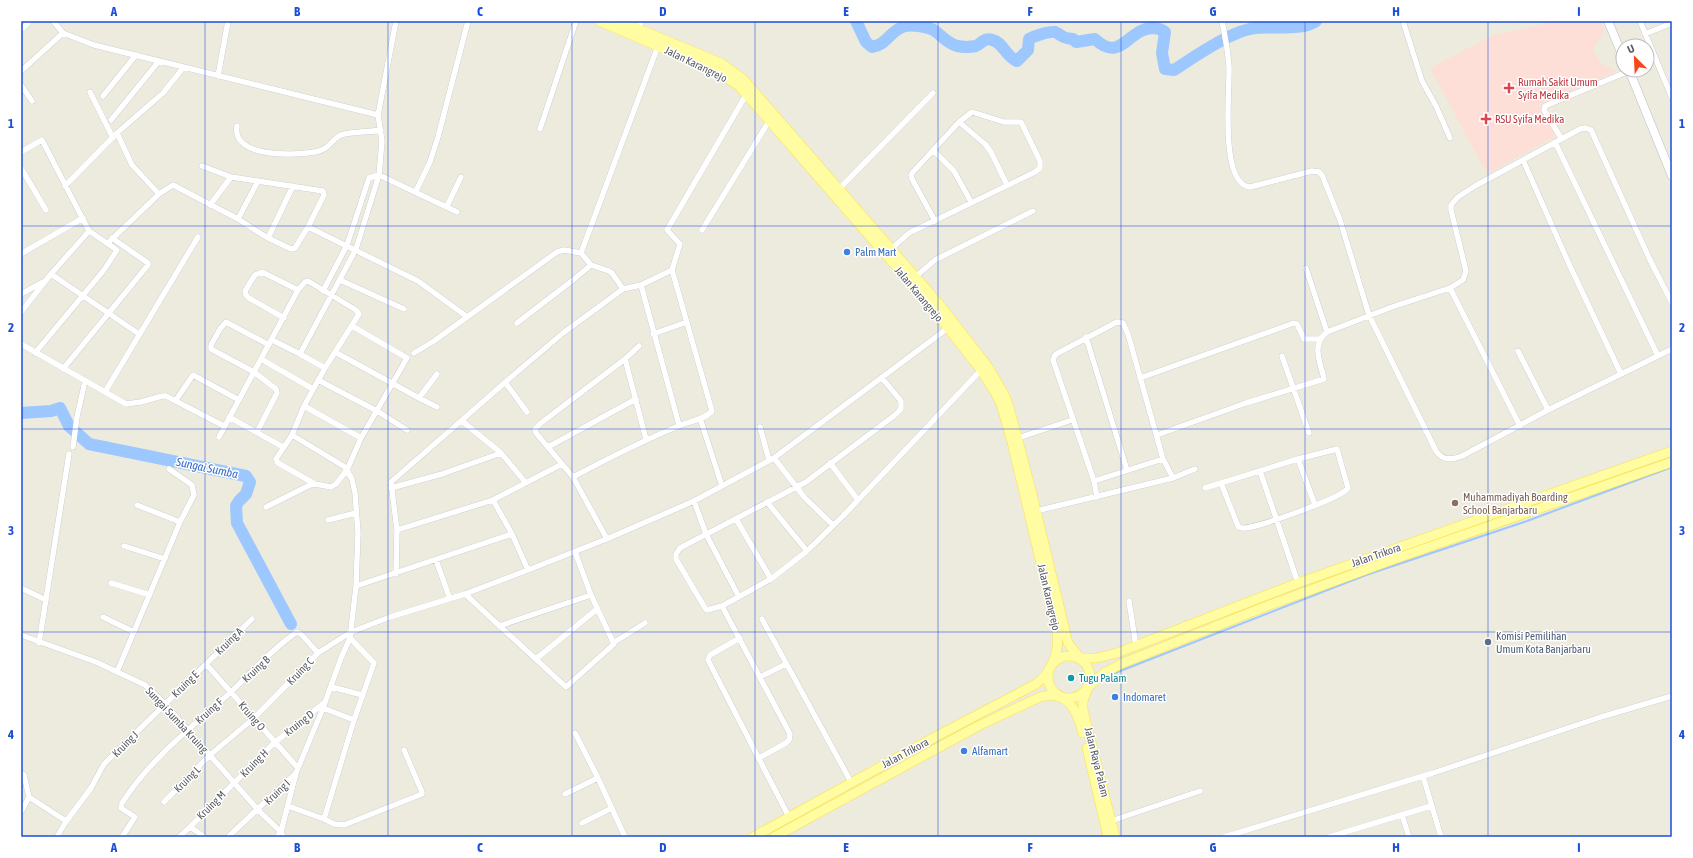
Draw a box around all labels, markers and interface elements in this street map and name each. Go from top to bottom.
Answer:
text: A [110,4,118,19]
text: B [294,4,301,19]
text: C [477,4,483,19]
text: D [659,4,667,19]
text: E [843,4,849,19]
text: F [1027,4,1033,19]
text: G [1210,4,1217,19]
text: H [1392,4,1400,19]
text: I [1577,4,1581,19]
north arrow [1615,38,1655,78]
text: U [1626,42,1636,56]
street label: Jalan Karangrejo [663,44,729,84]
place label: Rumah Sakit Umum Syifa Medika [1518,76,1598,101]
marker: Rumah Sakit Umum Syifa Medika [1503,82,1515,94]
marker: RSU Syifa Medika [1480,113,1492,125]
place label: RSU Syifa Medika [1495,113,1564,125]
text: 1 [8,116,14,131]
text: 1 [1679,116,1685,131]
place label: Palm Mart [855,246,896,258]
marker: Palm Mart [842,247,852,257]
street label: Jalan Karangrejo [893,264,945,324]
text: 2 [8,320,14,335]
text: 2 [1679,320,1685,335]
water label: Sungai Sumba [174,454,240,481]
place label: Muhammadiyah Boarding School Banjarbaru [1463,491,1568,516]
marker: Muhammadiyah Boarding School Banjarbaru [1450,498,1460,508]
text: 3 [8,523,14,538]
text: 3 [1679,523,1685,538]
street label: Jalan Trikora [1350,541,1402,569]
street label: Jalan Karangrejo [1036,563,1062,631]
street label: Kruing A [213,625,246,657]
place label: Komisi Pemilihan Umum Kota Banjarbaru [1496,630,1591,655]
marker: Komisi Pemilihan Umum Kota Banjarbaru [1483,637,1493,647]
street label: Kruing B [240,653,273,685]
street label: Kruing C [284,655,316,687]
street label: Kruing E [169,668,201,700]
place label: Tugu Palam [1079,672,1126,684]
marker: Tugu Palam [1066,673,1076,683]
street label: Sungai Sumba Kruing [144,685,211,755]
place label: Indomaret [1123,691,1166,703]
marker: Indomaret [1110,692,1120,702]
street label: Kruing F [193,695,226,726]
street label: Kruing O [236,699,268,733]
street label: Kruing D [282,708,316,738]
street label: Jalan Raya Palam [1083,726,1111,798]
text: 4 [7,727,14,742]
text: 4 [1678,727,1685,742]
street label: Kruing J [110,729,140,759]
street label: Jalan Trikora [879,736,931,770]
place label: Alfamart [972,745,1008,757]
marker: Alfamart [959,746,969,756]
street label: Kruing H [238,747,270,779]
street label: Kruing L [171,763,203,795]
street label: Kruing I [262,777,292,807]
street label: Kruing M [194,788,228,822]
text: A [110,840,118,855]
text: B [294,840,301,855]
text: C [477,840,483,855]
text: D [659,840,667,855]
text: E [843,840,849,855]
text: F [1027,840,1033,855]
text: G [1210,840,1217,855]
text: H [1392,840,1400,855]
text: I [1577,840,1581,855]

